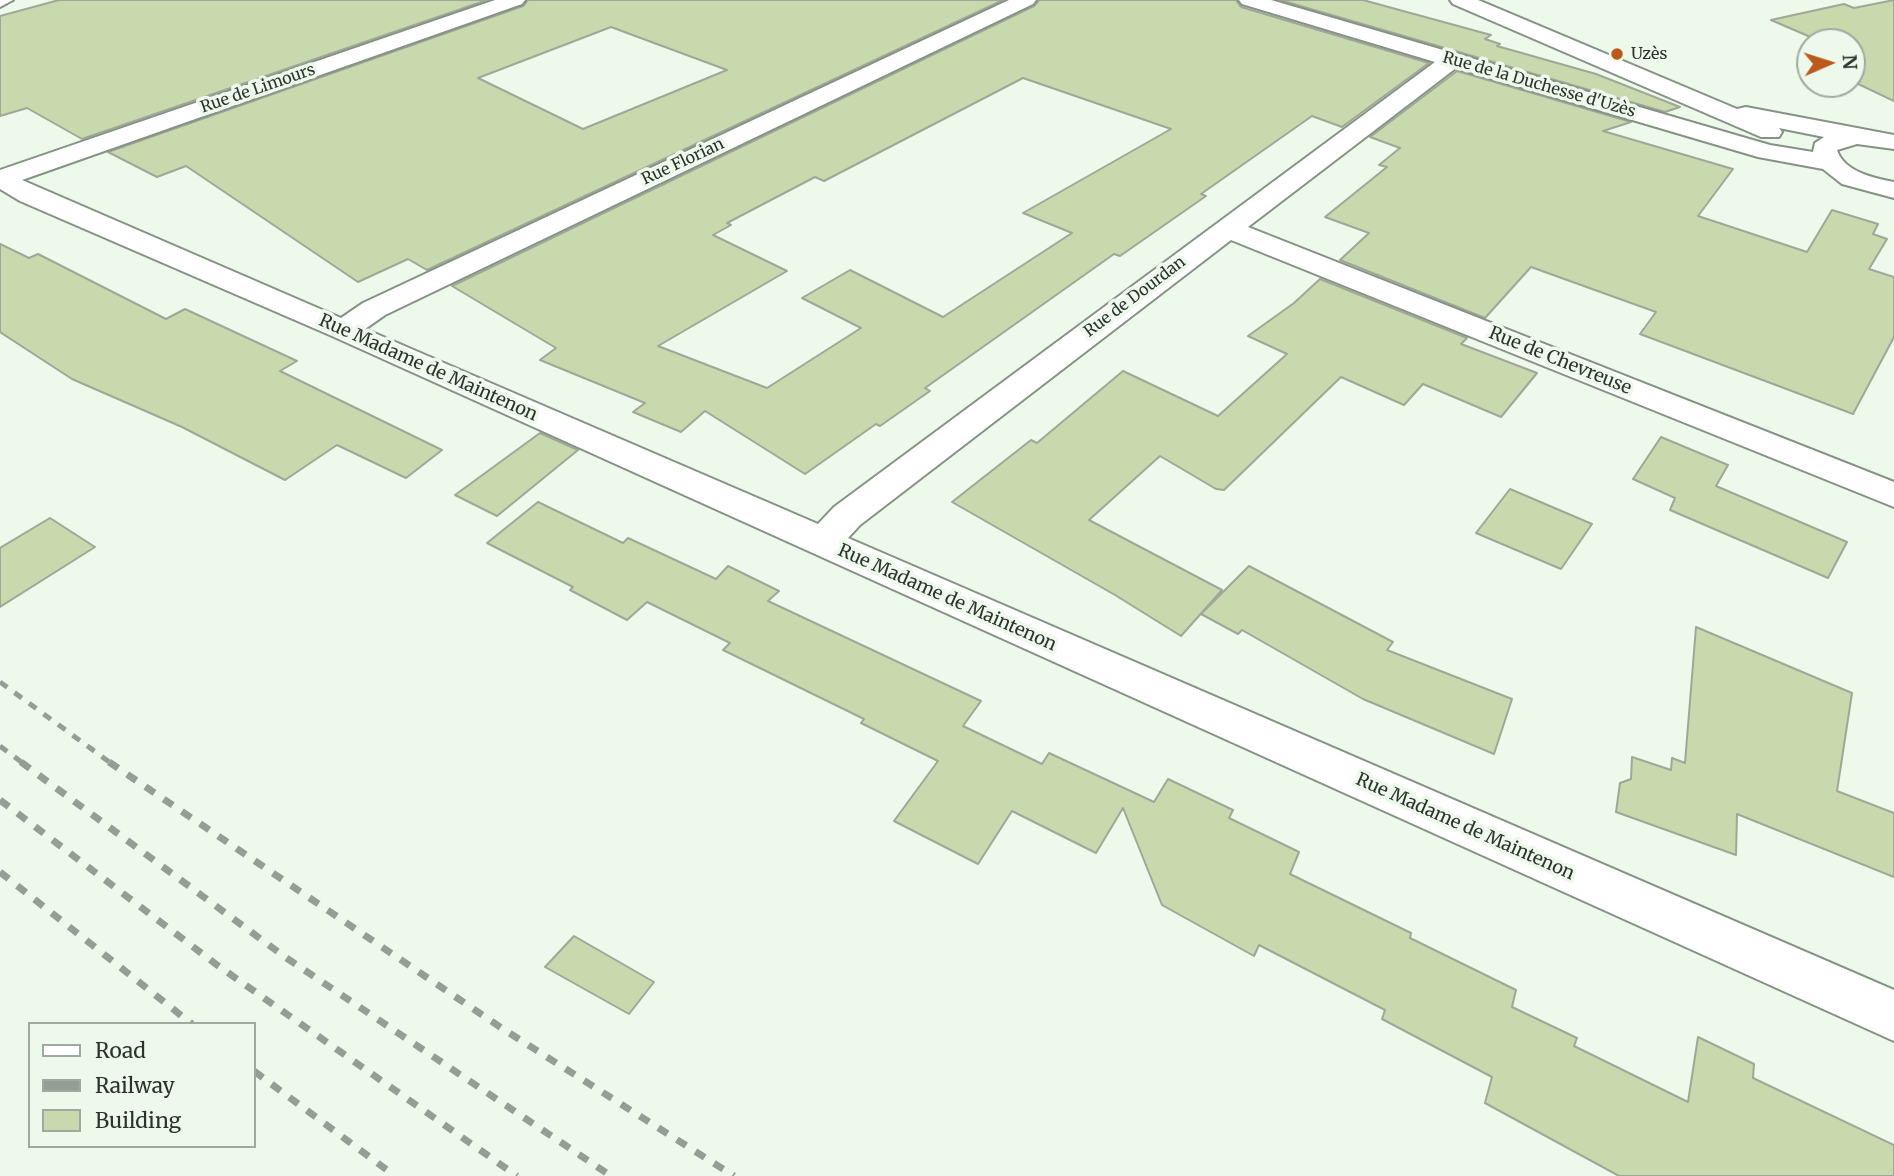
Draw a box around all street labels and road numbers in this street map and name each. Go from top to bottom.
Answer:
street label: Rue de la Duchesse d'Uzès [1440,48,1638,122]
street label: Rue de Limours [198,60,318,118]
street label: Rue Florian [639,135,727,189]
street label: Rue de Dourdan [1080,253,1190,341]
street label: Rue Madame de Maintenon [315,310,541,426]
street label: Rue de Chevreuse [1486,323,1634,399]
street label: Rue Madame de Maintenon [834,540,1060,656]
street label: Rue Madame de Maintenon [1352,769,1578,885]

